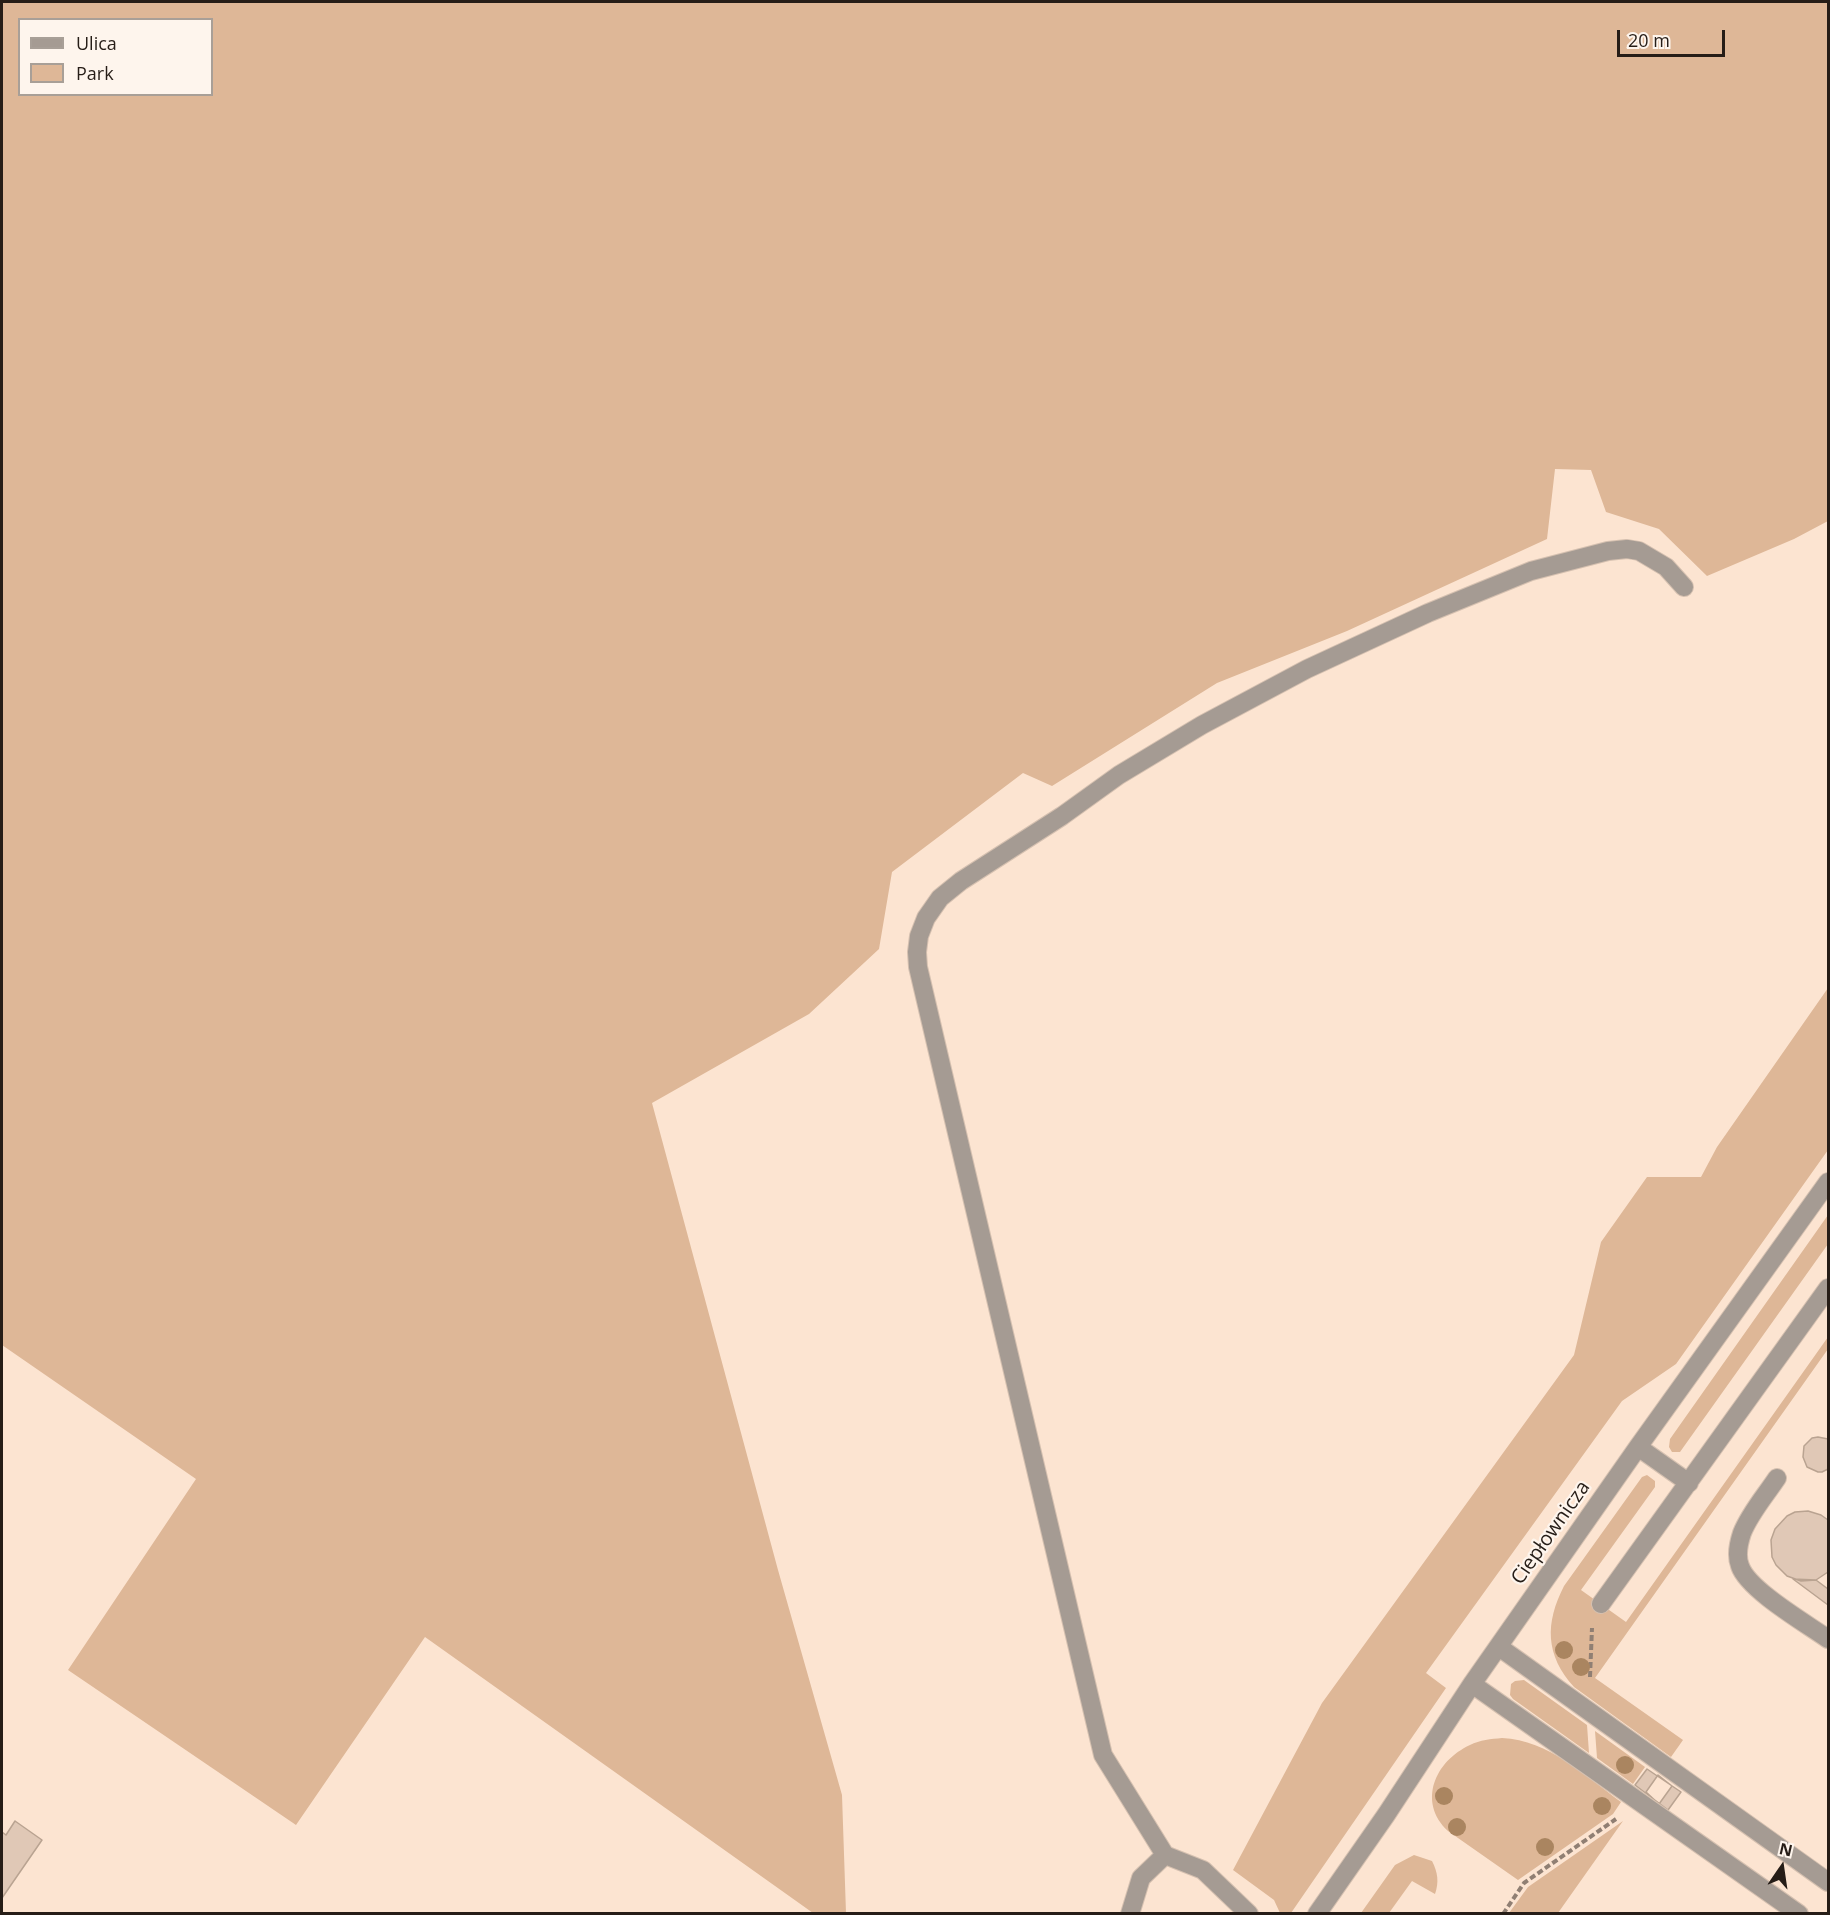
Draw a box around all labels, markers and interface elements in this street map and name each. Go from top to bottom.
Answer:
legend [18,18,213,96]
scale bar [1620,18,1728,56]
text: 20 m [1628,28,1670,52]
text: Ulica [76,31,117,55]
text: Park [76,61,114,85]
street label: Ciepłownicza [1506,1477,1596,1589]
north arrow [1752,1837,1812,1897]
text: N [1777,1837,1795,1862]

